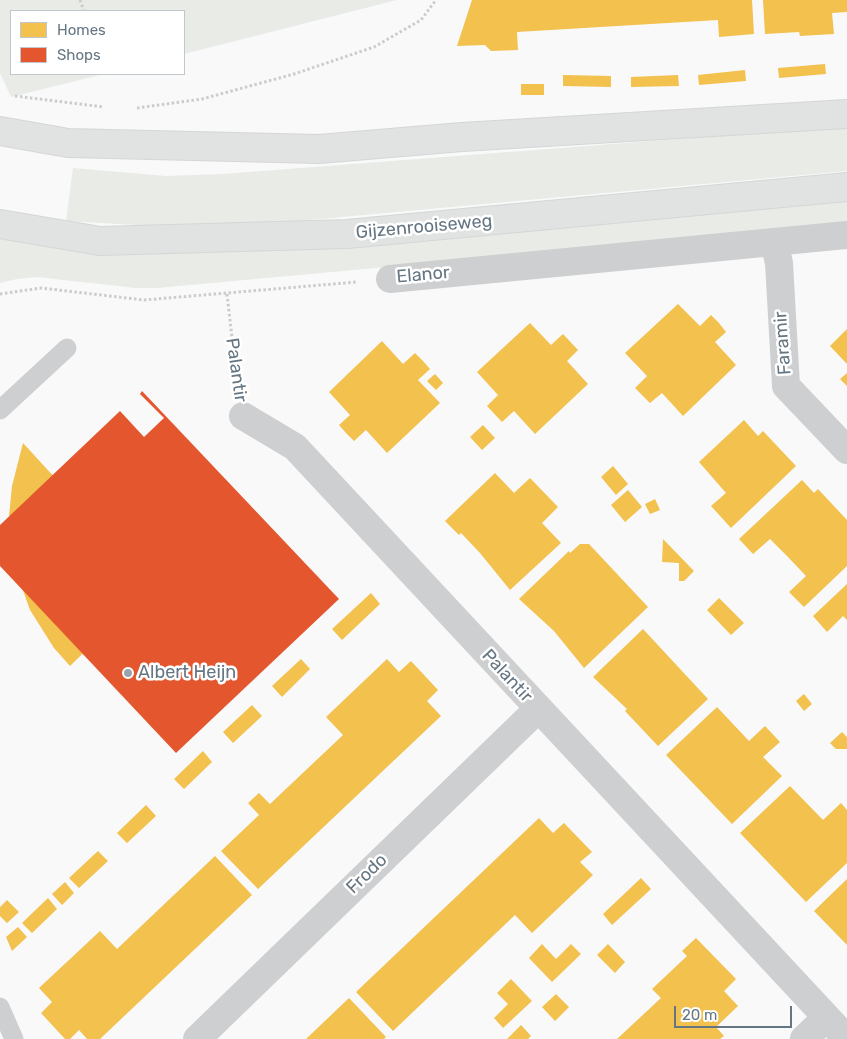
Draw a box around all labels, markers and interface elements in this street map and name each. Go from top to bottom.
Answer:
legend [10,10,185,75]
text: Homes [57,21,106,39]
text: Shops [57,46,101,64]
street label: Gijzenrooiseweg [355,210,493,244]
street label: Elanor [396,262,450,288]
street label: Faramir [770,310,796,376]
street label: Palantir [221,336,251,404]
street label: Palantir [477,645,537,707]
place label: Albert Heijn [138,662,236,684]
marker: Albert Heijn [122,667,134,679]
street label: Frodo [342,849,392,899]
scale bar [677,996,794,1028]
text: 20 m [682,1006,717,1024]

